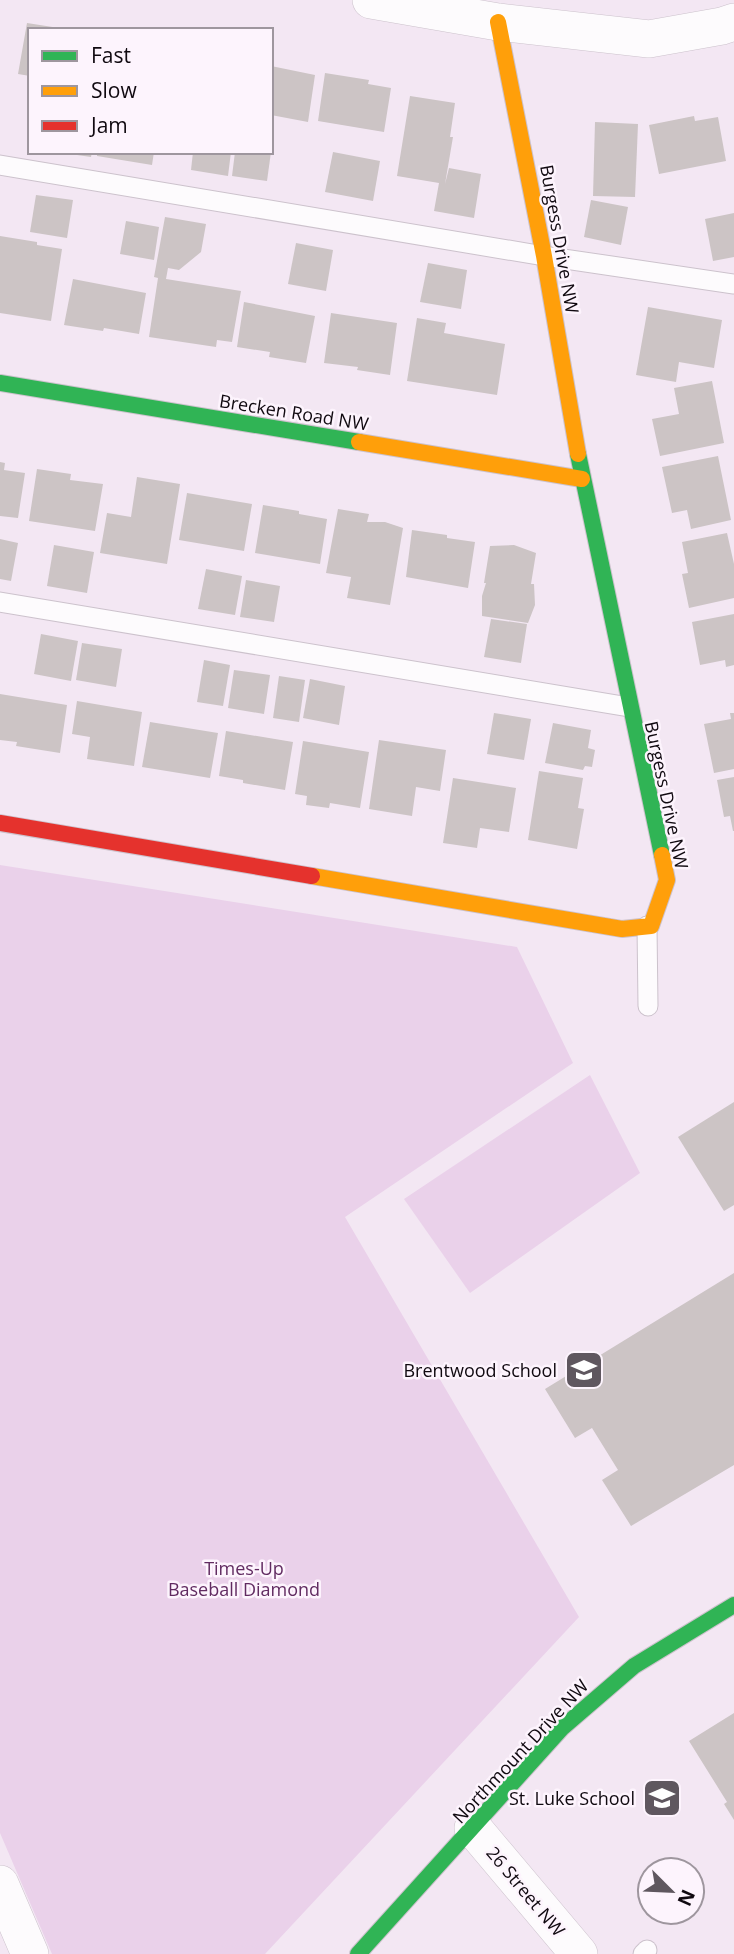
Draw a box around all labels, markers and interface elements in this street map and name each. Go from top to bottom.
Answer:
legend [28,28,273,154]
text: Fast [91,41,131,69]
text: Slow [91,76,137,104]
text: Jam [89,111,128,139]
street label: Burgess Drive NW [535,163,585,316]
street label: Brecken Road NW [218,388,371,436]
street label: Burgess Drive NW [640,719,694,872]
school or university icon: Brentwood School [563,1349,605,1391]
place label: Brentwood School [403,1358,557,1382]
park label: Times-Up Baseball Diamond [168,1556,320,1601]
street label: Northmount Drive NW [447,1674,593,1828]
school or university icon: St. Luke School [641,1777,683,1819]
place label: St. Luke School [509,1786,635,1810]
street label: 26 Street NW [481,1841,571,1941]
north arrow [636,1856,706,1926]
text: N [672,1886,702,1910]

